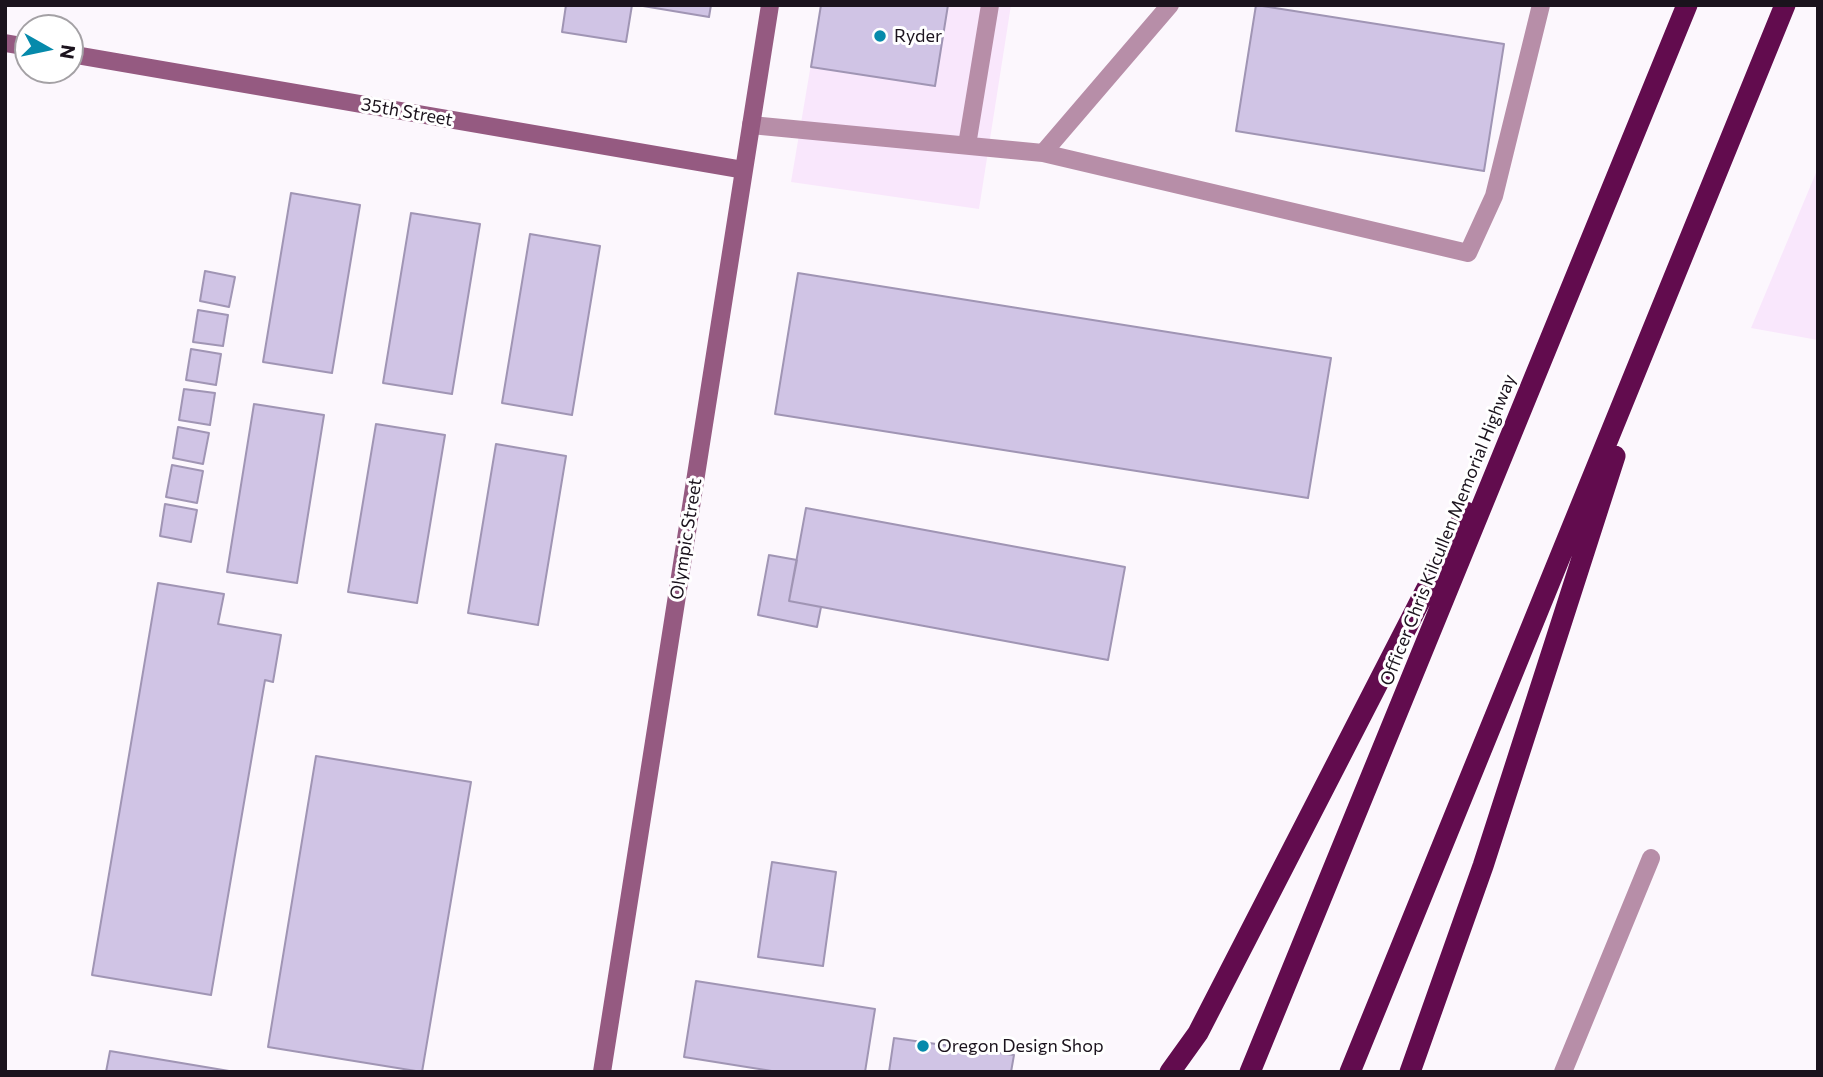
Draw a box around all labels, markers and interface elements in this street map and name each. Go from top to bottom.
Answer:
north arrow [14,14,84,84]
place label: Ryder [894,25,942,47]
marker: Ryder [872,28,888,44]
text: N [56,43,81,61]
street label: 35th Street [360,93,454,131]
street label: Officer Chris Kilcullen Memorial Highway [1375,371,1521,689]
street label: Olympic Street [666,477,706,601]
place label: Oregon Design Shop [937,1035,1104,1057]
marker: Oregon Design Shop [915,1038,931,1054]

